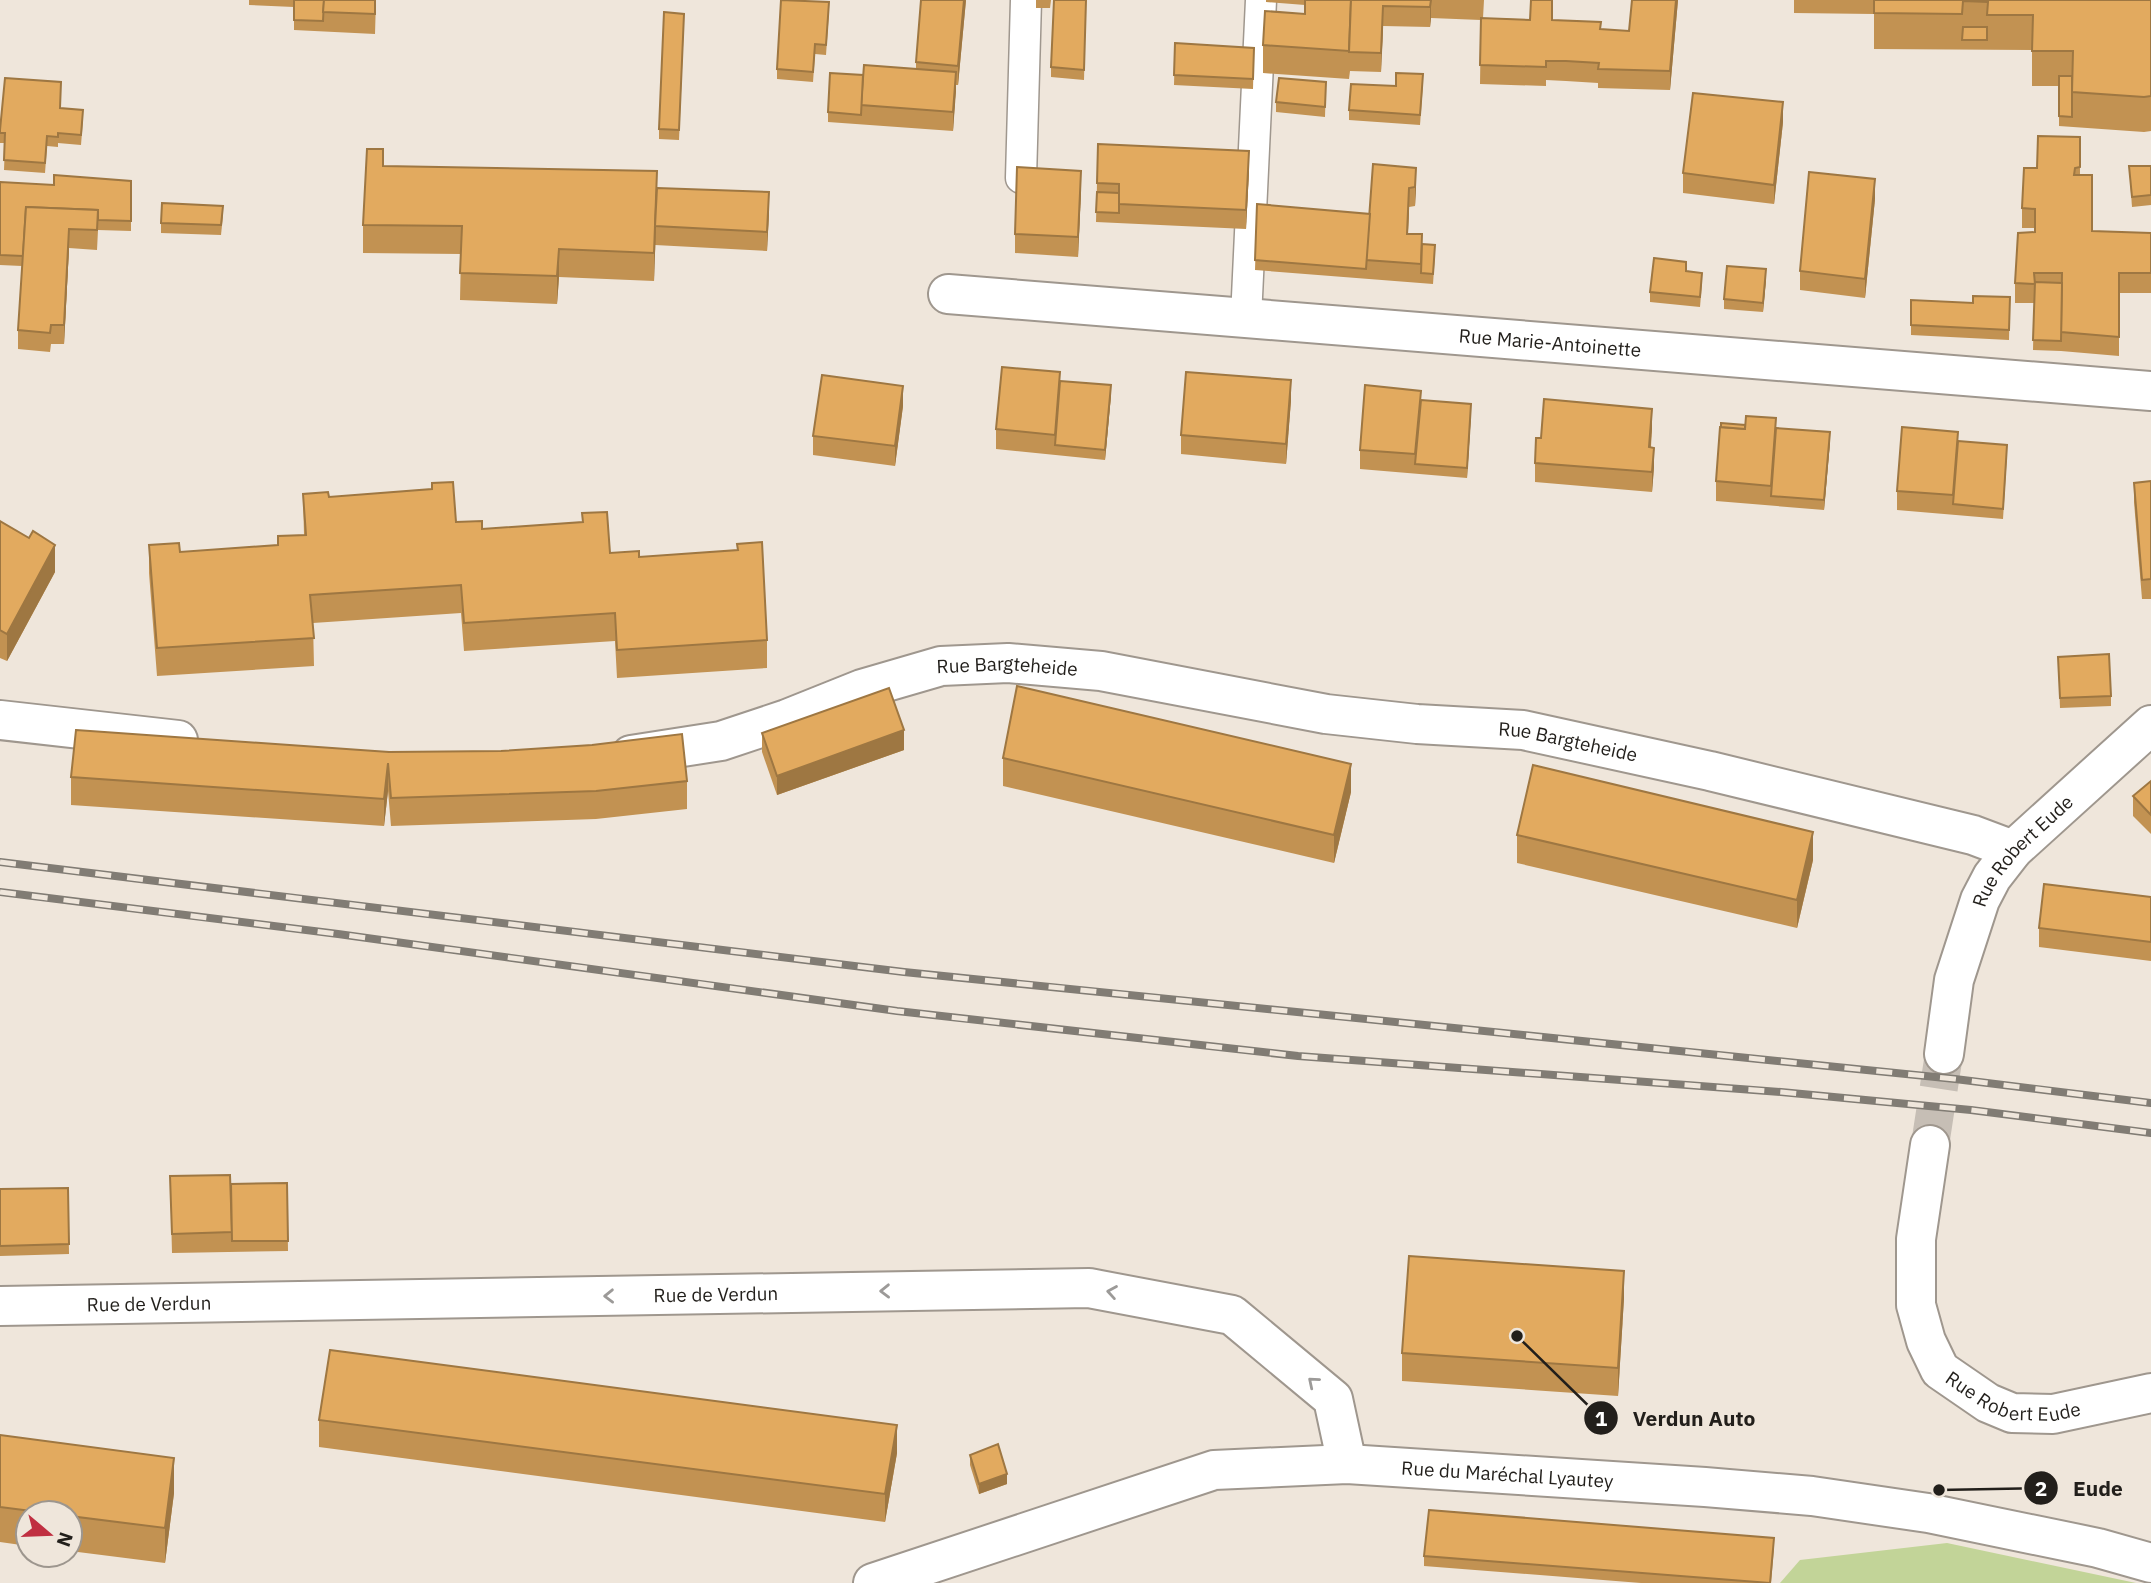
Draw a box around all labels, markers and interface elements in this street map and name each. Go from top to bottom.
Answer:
street label: Rue Marie-Antoinette [1458,323,1642,362]
street label: Rue Bargteheide [936,651,1079,681]
street label: Rue Bargteheide [1498,717,1640,767]
street label: Rue Robert Eude [1967,790,2078,910]
street label: Rue de Verdun [653,1281,778,1307]
one-way arrow [880,1283,890,1299]
one-way arrow [1106,1285,1118,1300]
one-way arrow [603,1288,614,1303]
street label: Rue de Verdun [86,1291,212,1317]
street label: Rue Robert Eude [1941,1366,2083,1427]
one-way arrow [1308,1378,1321,1390]
callout: Verdun Auto [1584,1397,1769,1439]
text: 1 [1595,1404,1608,1432]
text: Verdun Auto [1633,1404,1755,1432]
street label: Rue du Maréchal Lyautey [1400,1456,1615,1493]
callout: Eude [2024,1467,2137,1509]
text: 2 [2035,1474,2047,1502]
text: Eude [2073,1474,2123,1502]
north arrow [14,1499,84,1569]
text: N [51,1529,79,1550]

